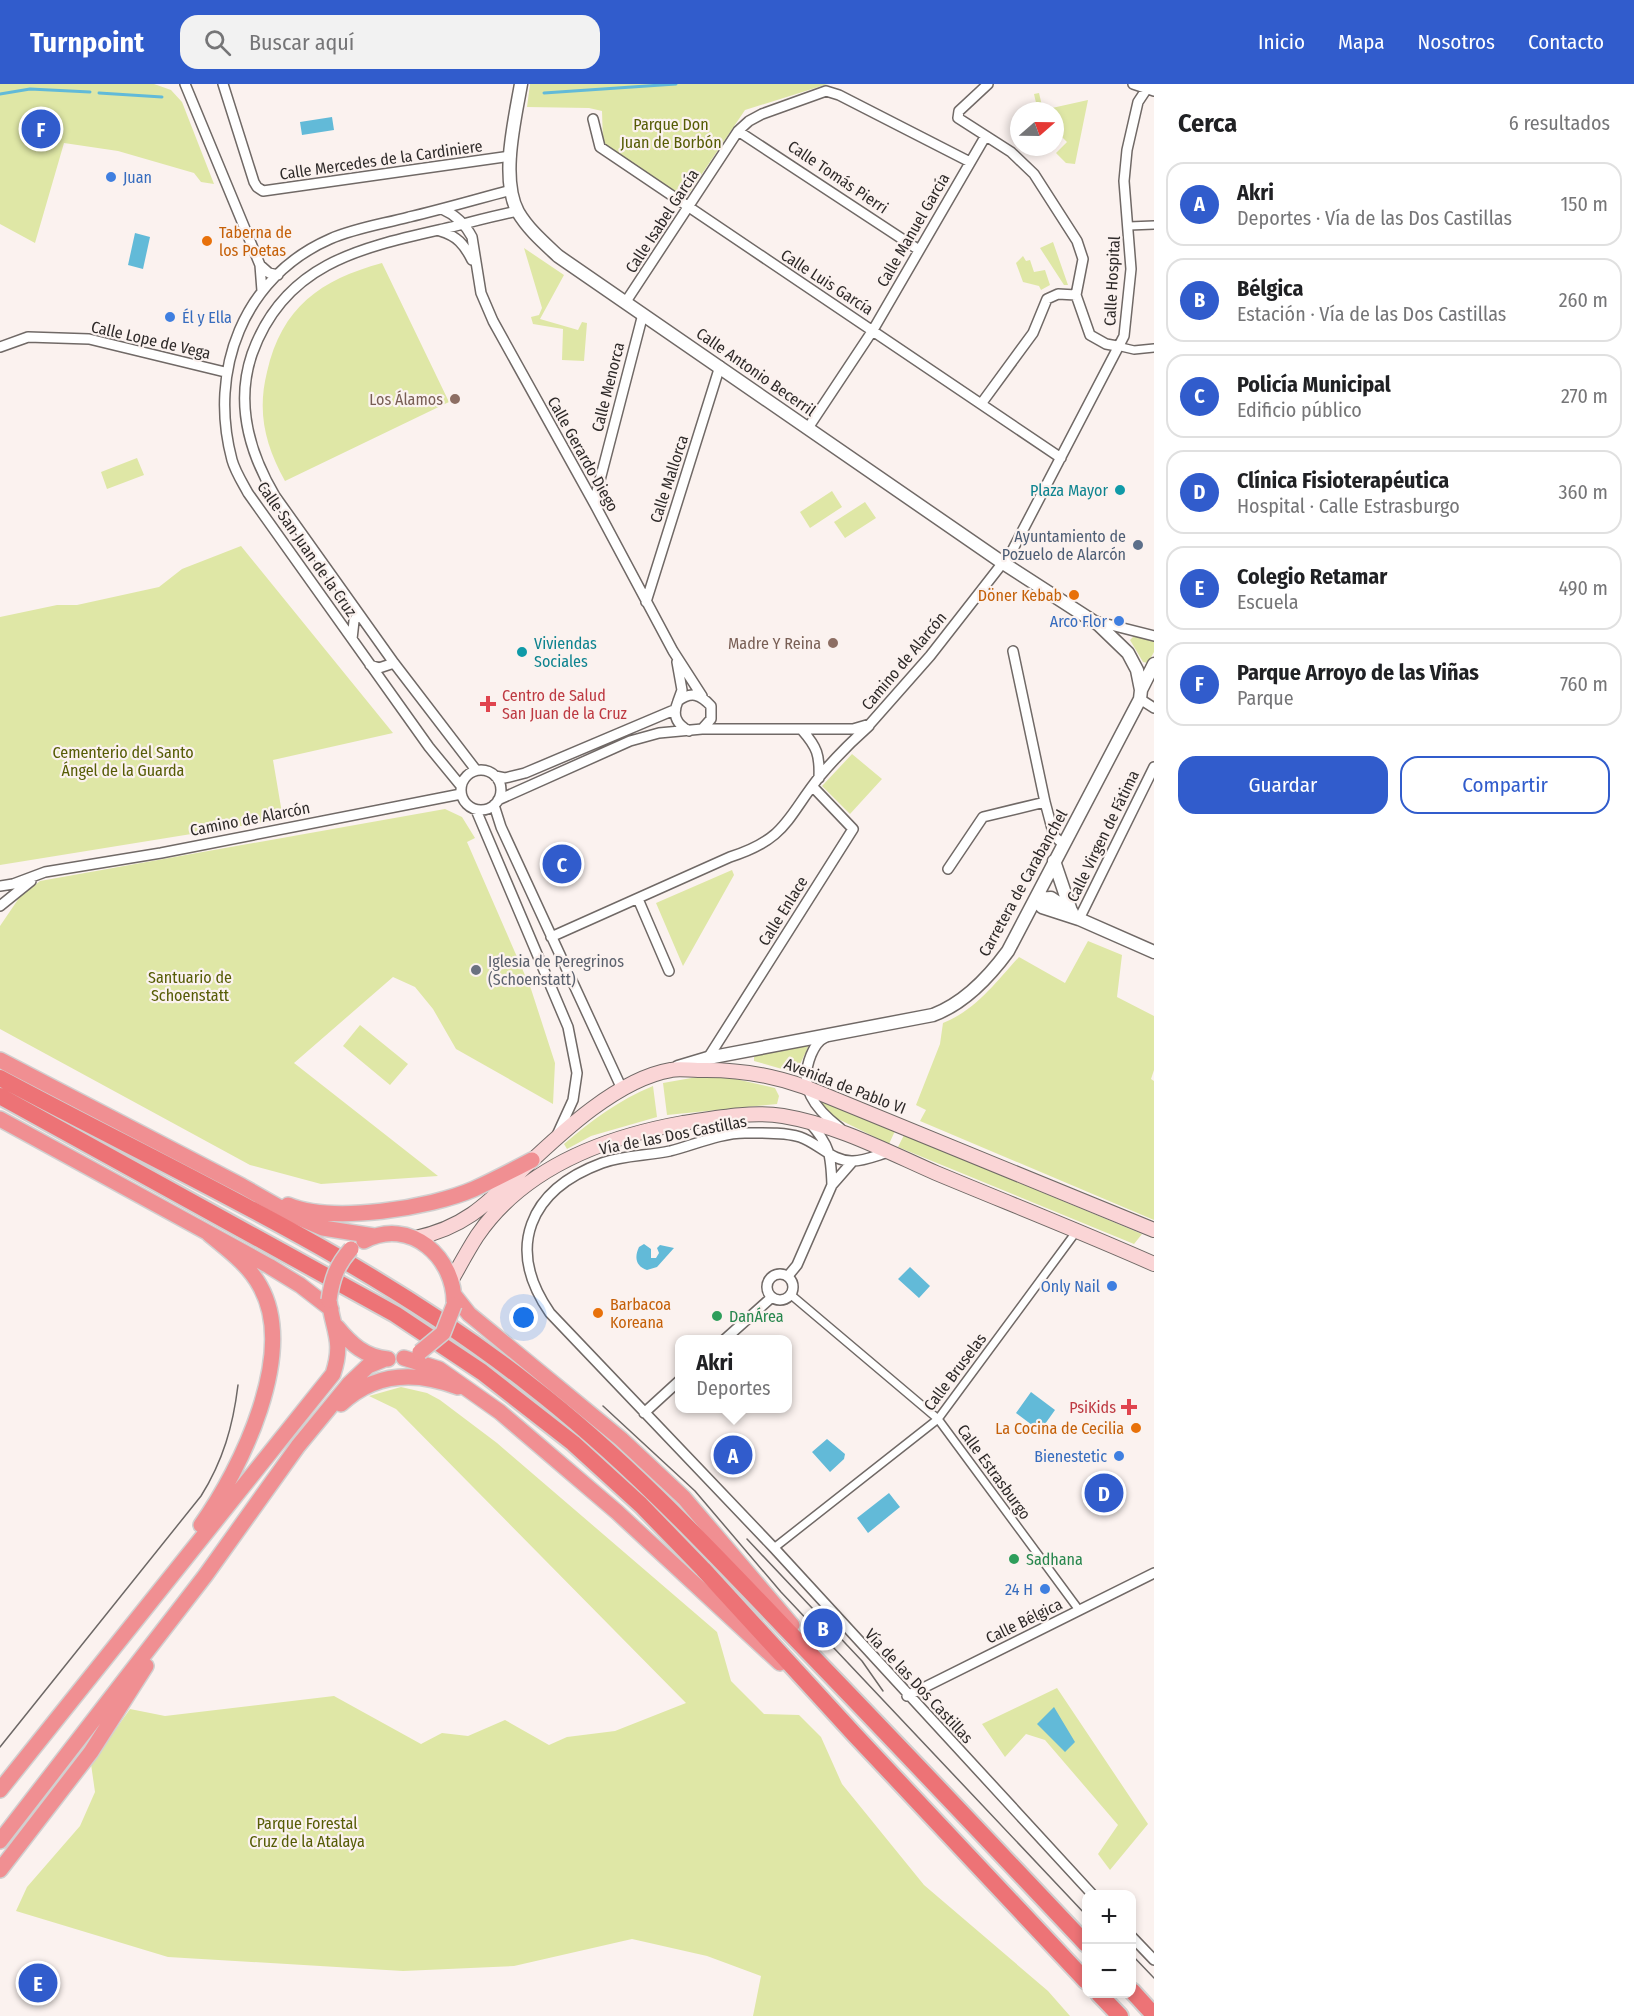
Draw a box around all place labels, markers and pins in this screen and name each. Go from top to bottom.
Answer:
pin: F [22,106,60,152]
place label: Juan [123,168,152,187]
marker: Juan [104,170,118,184]
place label: Taberna de los Poetas [219,223,292,260]
marker: Taberna de los Poetas [200,234,214,248]
place label: Él y Ella [182,308,232,327]
marker: Él y Ella [163,310,177,324]
place label: Los Álamos [369,390,443,409]
marker: Los Álamos [448,392,462,406]
place label: Plaza Mayor [1030,481,1108,500]
marker: Plaza Mayor [1113,483,1127,497]
place label: Ayuntamiento de Pozuelo de Alarcón [1002,527,1126,564]
marker: Ayuntamiento de Pozuelo de Alarcón [1131,538,1145,552]
place label: Döner Kebab [978,586,1062,605]
marker: Döner Kebab [1067,588,1081,602]
place label: Arco Flor [1050,612,1107,631]
marker: Arco Flor [1112,614,1126,628]
place label: Viviendas Sociales [534,634,597,671]
place label: Madre Y Reina [728,634,821,653]
marker: Madre Y Reina [826,636,840,650]
marker: Viviendas Sociales [515,645,529,659]
place label: Centro de Salud San Juan de la Cruz [502,686,627,723]
marker: Centro de Salud San Juan de la Cruz [479,695,497,713]
pin: C [542,842,582,886]
place label: Iglesia de Peregrinos (Schoenstatt) [488,952,624,989]
marker: Iglesia de Peregrinos (Schoenstatt) [469,963,483,977]
place label: Only Nail [1041,1277,1100,1296]
marker: Only Nail [1105,1279,1119,1293]
place label: Barbacoa Koreana [610,1295,671,1332]
marker: Barbacoa Koreana [591,1306,605,1320]
place label: DanÁrea [729,1307,784,1326]
marker: DanÁrea [710,1309,724,1323]
place label: PsiKids [1069,1398,1116,1417]
marker: PsiKids [1120,1398,1138,1416]
place label: La Cocina de Cecilia [995,1419,1124,1438]
marker: La Cocina de Cecilia [1129,1421,1143,1435]
pin: A [714,1432,752,1478]
place label: Bienestetic [1034,1447,1107,1466]
marker: Bienestetic [1112,1449,1126,1463]
pin: D [1084,1470,1124,1516]
place label: Sadhana [1026,1550,1083,1569]
marker: Sadhana [1007,1552,1021,1566]
place label: 24 H [1005,1580,1033,1599]
marker: 24 H [1038,1582,1052,1596]
pin: B [804,1606,842,1650]
pin: E [18,1960,57,2006]

